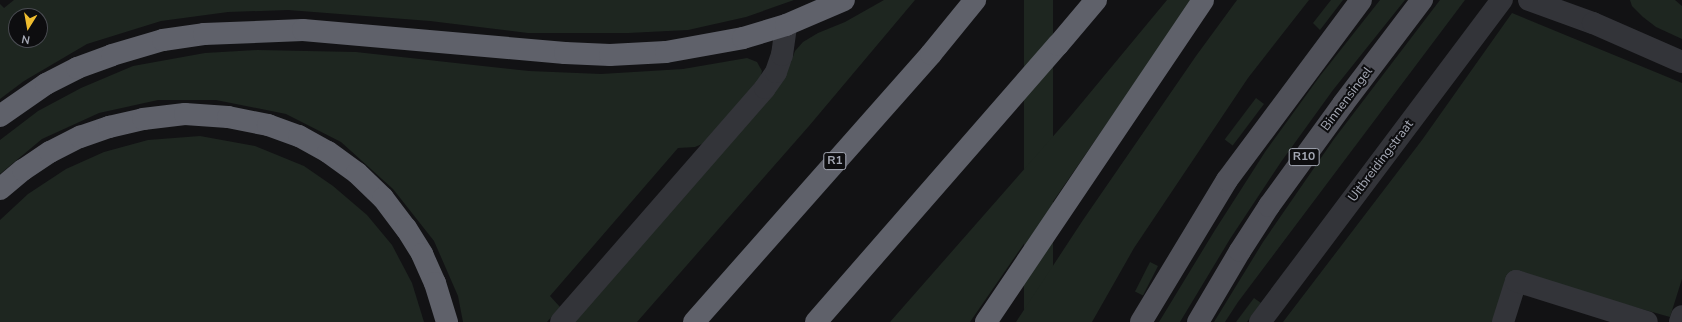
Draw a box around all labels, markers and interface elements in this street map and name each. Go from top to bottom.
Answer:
north arrow [8,8,48,48]
text: N [20,31,31,47]
street label: Binnensingel [1318,64,1376,134]
street label: Uitbreidingstraat [1345,117,1417,205]
road number: R10 [1288,147,1320,167]
road number: R1 [823,151,847,171]

